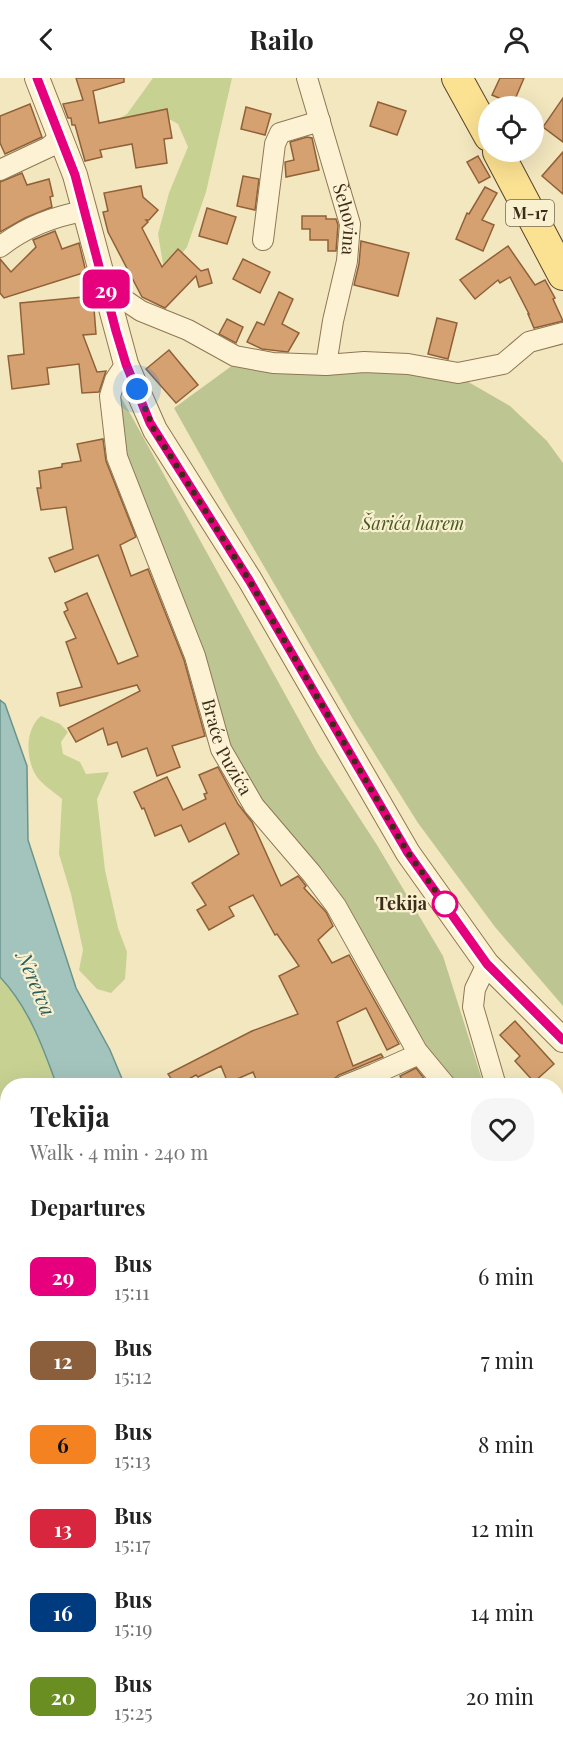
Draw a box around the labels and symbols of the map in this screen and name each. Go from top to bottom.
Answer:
street label: Šehovina [328,180,363,256]
road number: M-17 [506,200,554,226]
line badge: 29 [79,270,133,308]
your location [122,374,152,404]
park label: Šarića harem [361,511,464,535]
street label: Braće Puzića [197,696,258,799]
place label: Tekija [376,891,428,915]
marker: Tekija [432,891,458,917]
water label: Neretva [11,945,63,1020]

